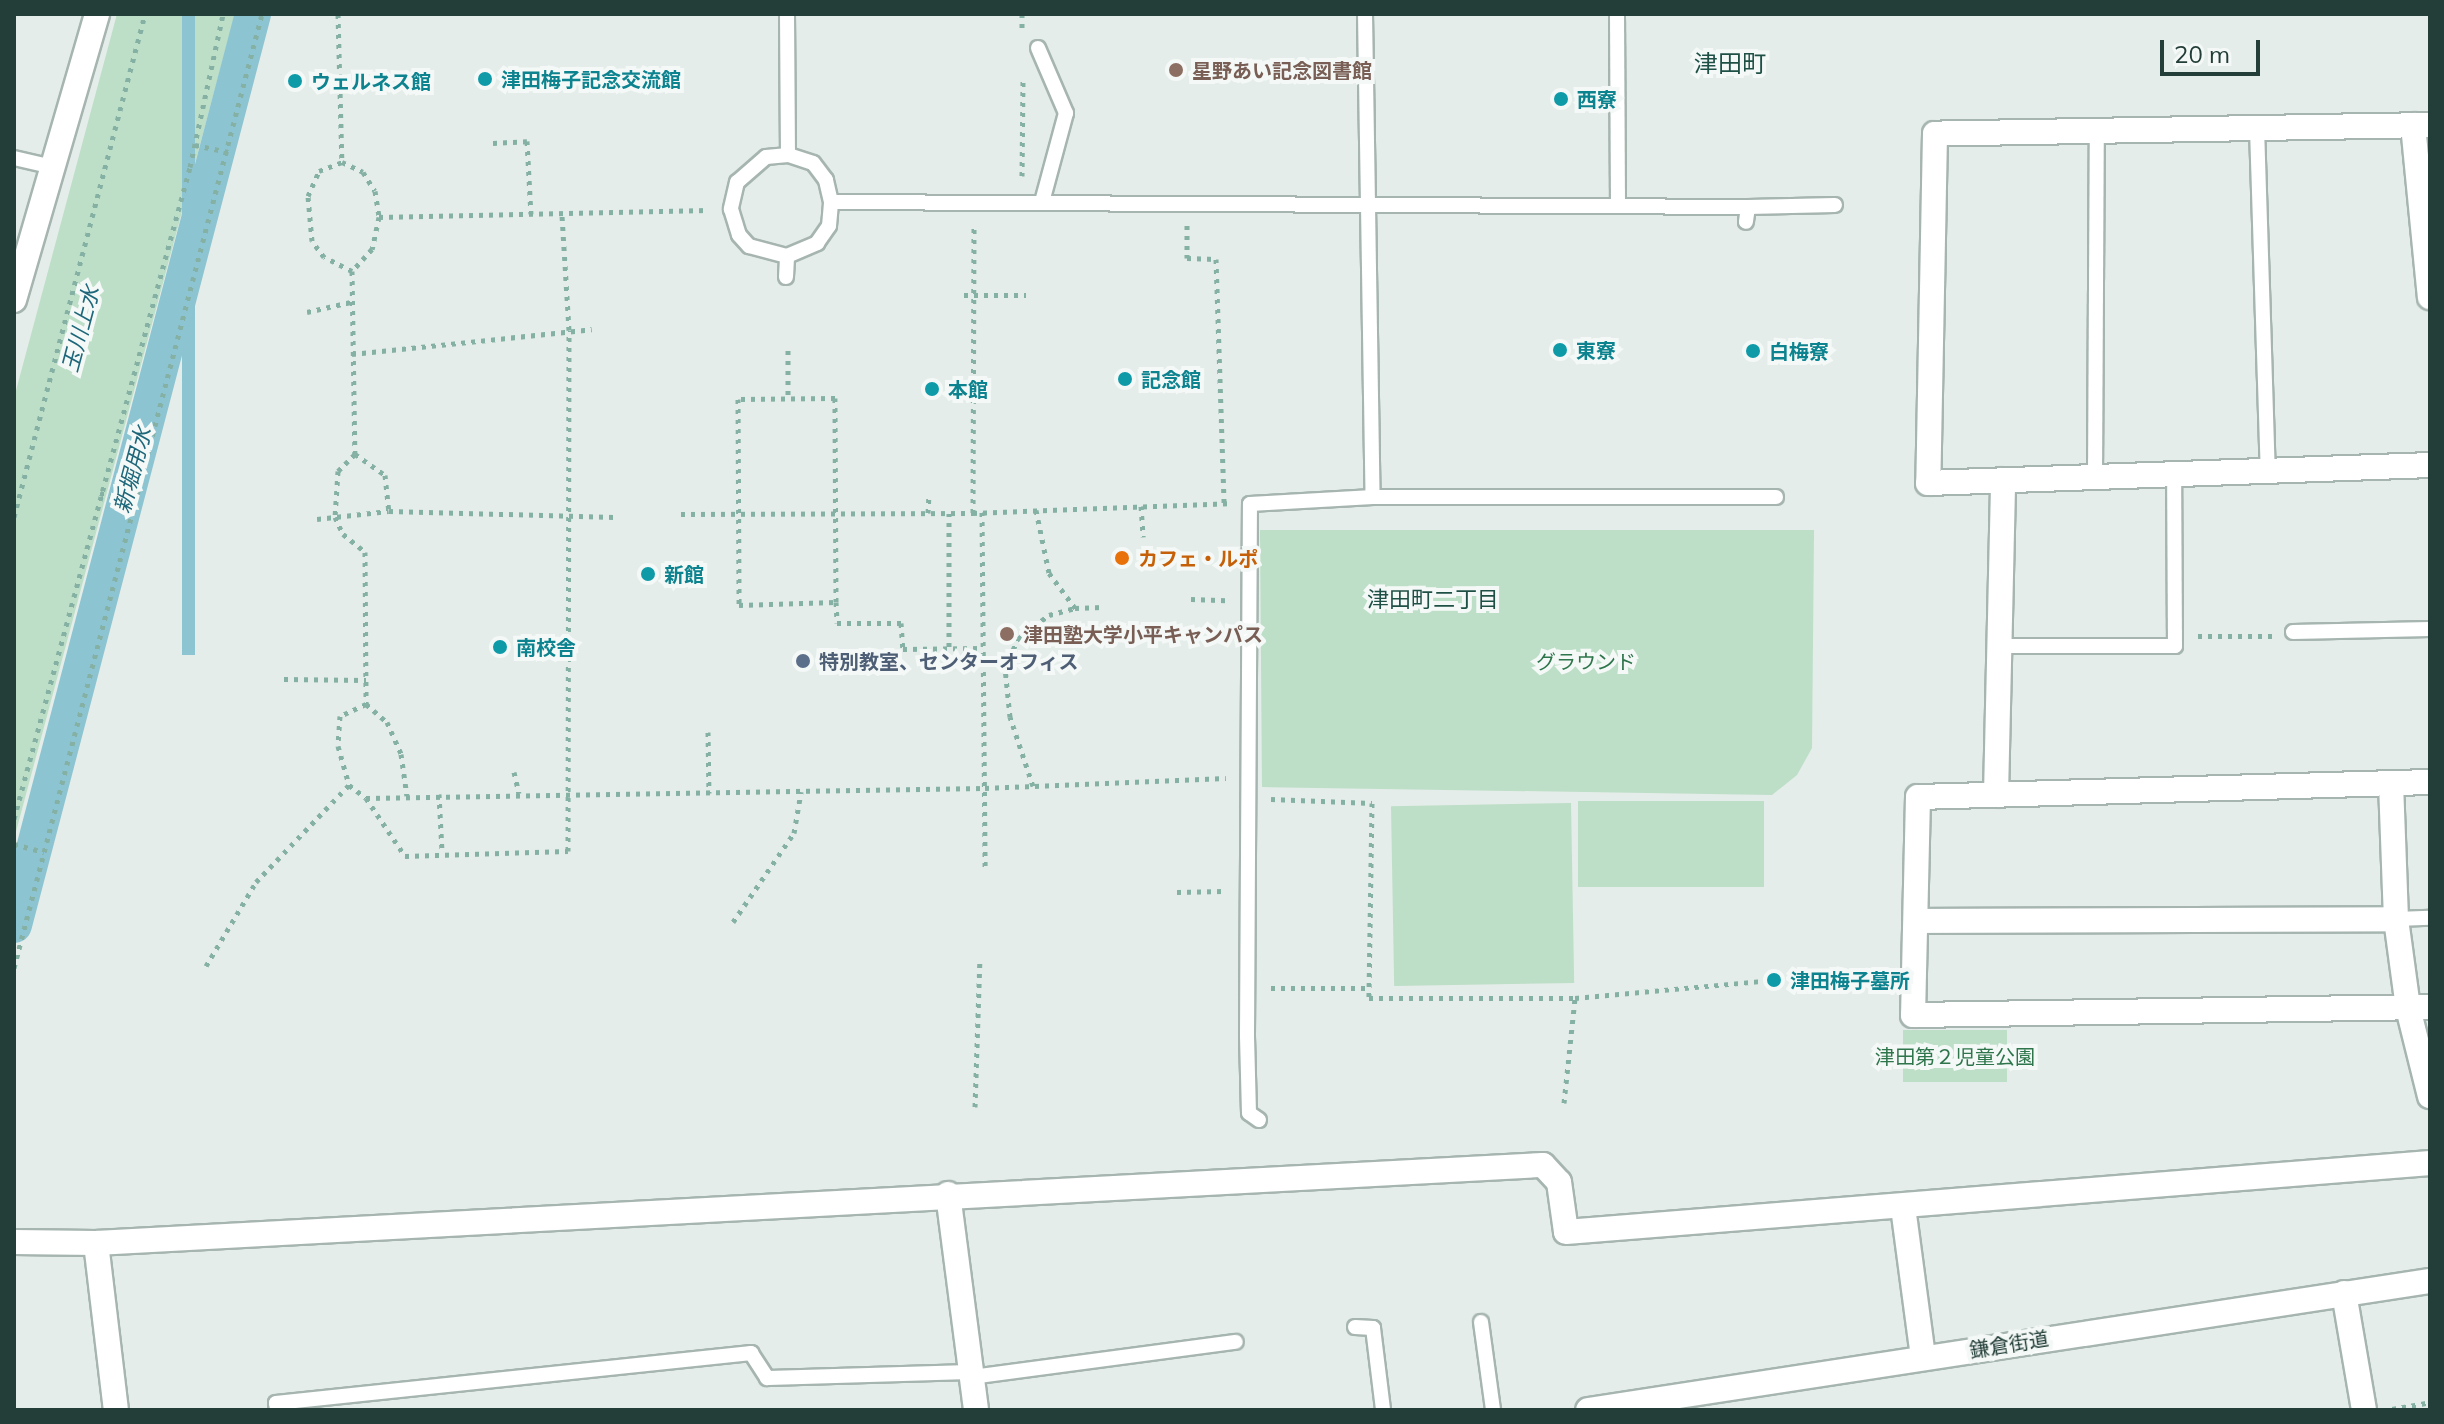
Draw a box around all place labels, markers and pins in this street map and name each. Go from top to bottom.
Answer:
place label: 星野あい記念図書館 [1192,58,1372,82]
marker: 星野あい記念図書館 [1167,61,1185,79]
place label: 津田梅子記念交流館 [501,67,681,91]
place label: ウェルネス館 [311,69,431,93]
marker: 津田梅子記念交流館 [476,70,494,88]
marker: ウェルネス館 [286,72,304,90]
place label: 西寮 [1577,87,1617,111]
marker: 西寮 [1552,90,1570,108]
place label: 東寮 [1576,338,1616,362]
place label: 白梅寮 [1769,339,1829,363]
marker: 東寮 [1551,341,1569,359]
marker: 白梅寮 [1744,342,1762,360]
place label: 記念館 [1141,367,1201,391]
marker: 記念館 [1116,370,1134,388]
place label: 本館 [948,377,988,401]
marker: 本館 [923,380,941,398]
place label: カフェ・ルポ [1138,546,1258,570]
marker: カフェ・ルポ [1113,549,1131,567]
place label: 新館 [664,562,704,586]
marker: 新館 [639,565,657,583]
place label: 津田塾大学小平キャンパス [1023,622,1263,646]
marker: 津田塾大学小平キャンパス [998,625,1016,643]
place label: 南校舎 [516,635,576,659]
marker: 南校舎 [491,638,509,656]
place label: 特別教室、センターオフィス [819,649,1079,673]
marker: 特別教室、センターオフィス [794,652,812,670]
place label: 津田梅子墓所 [1790,968,1910,992]
marker: 津田梅子墓所 [1765,971,1783,989]

